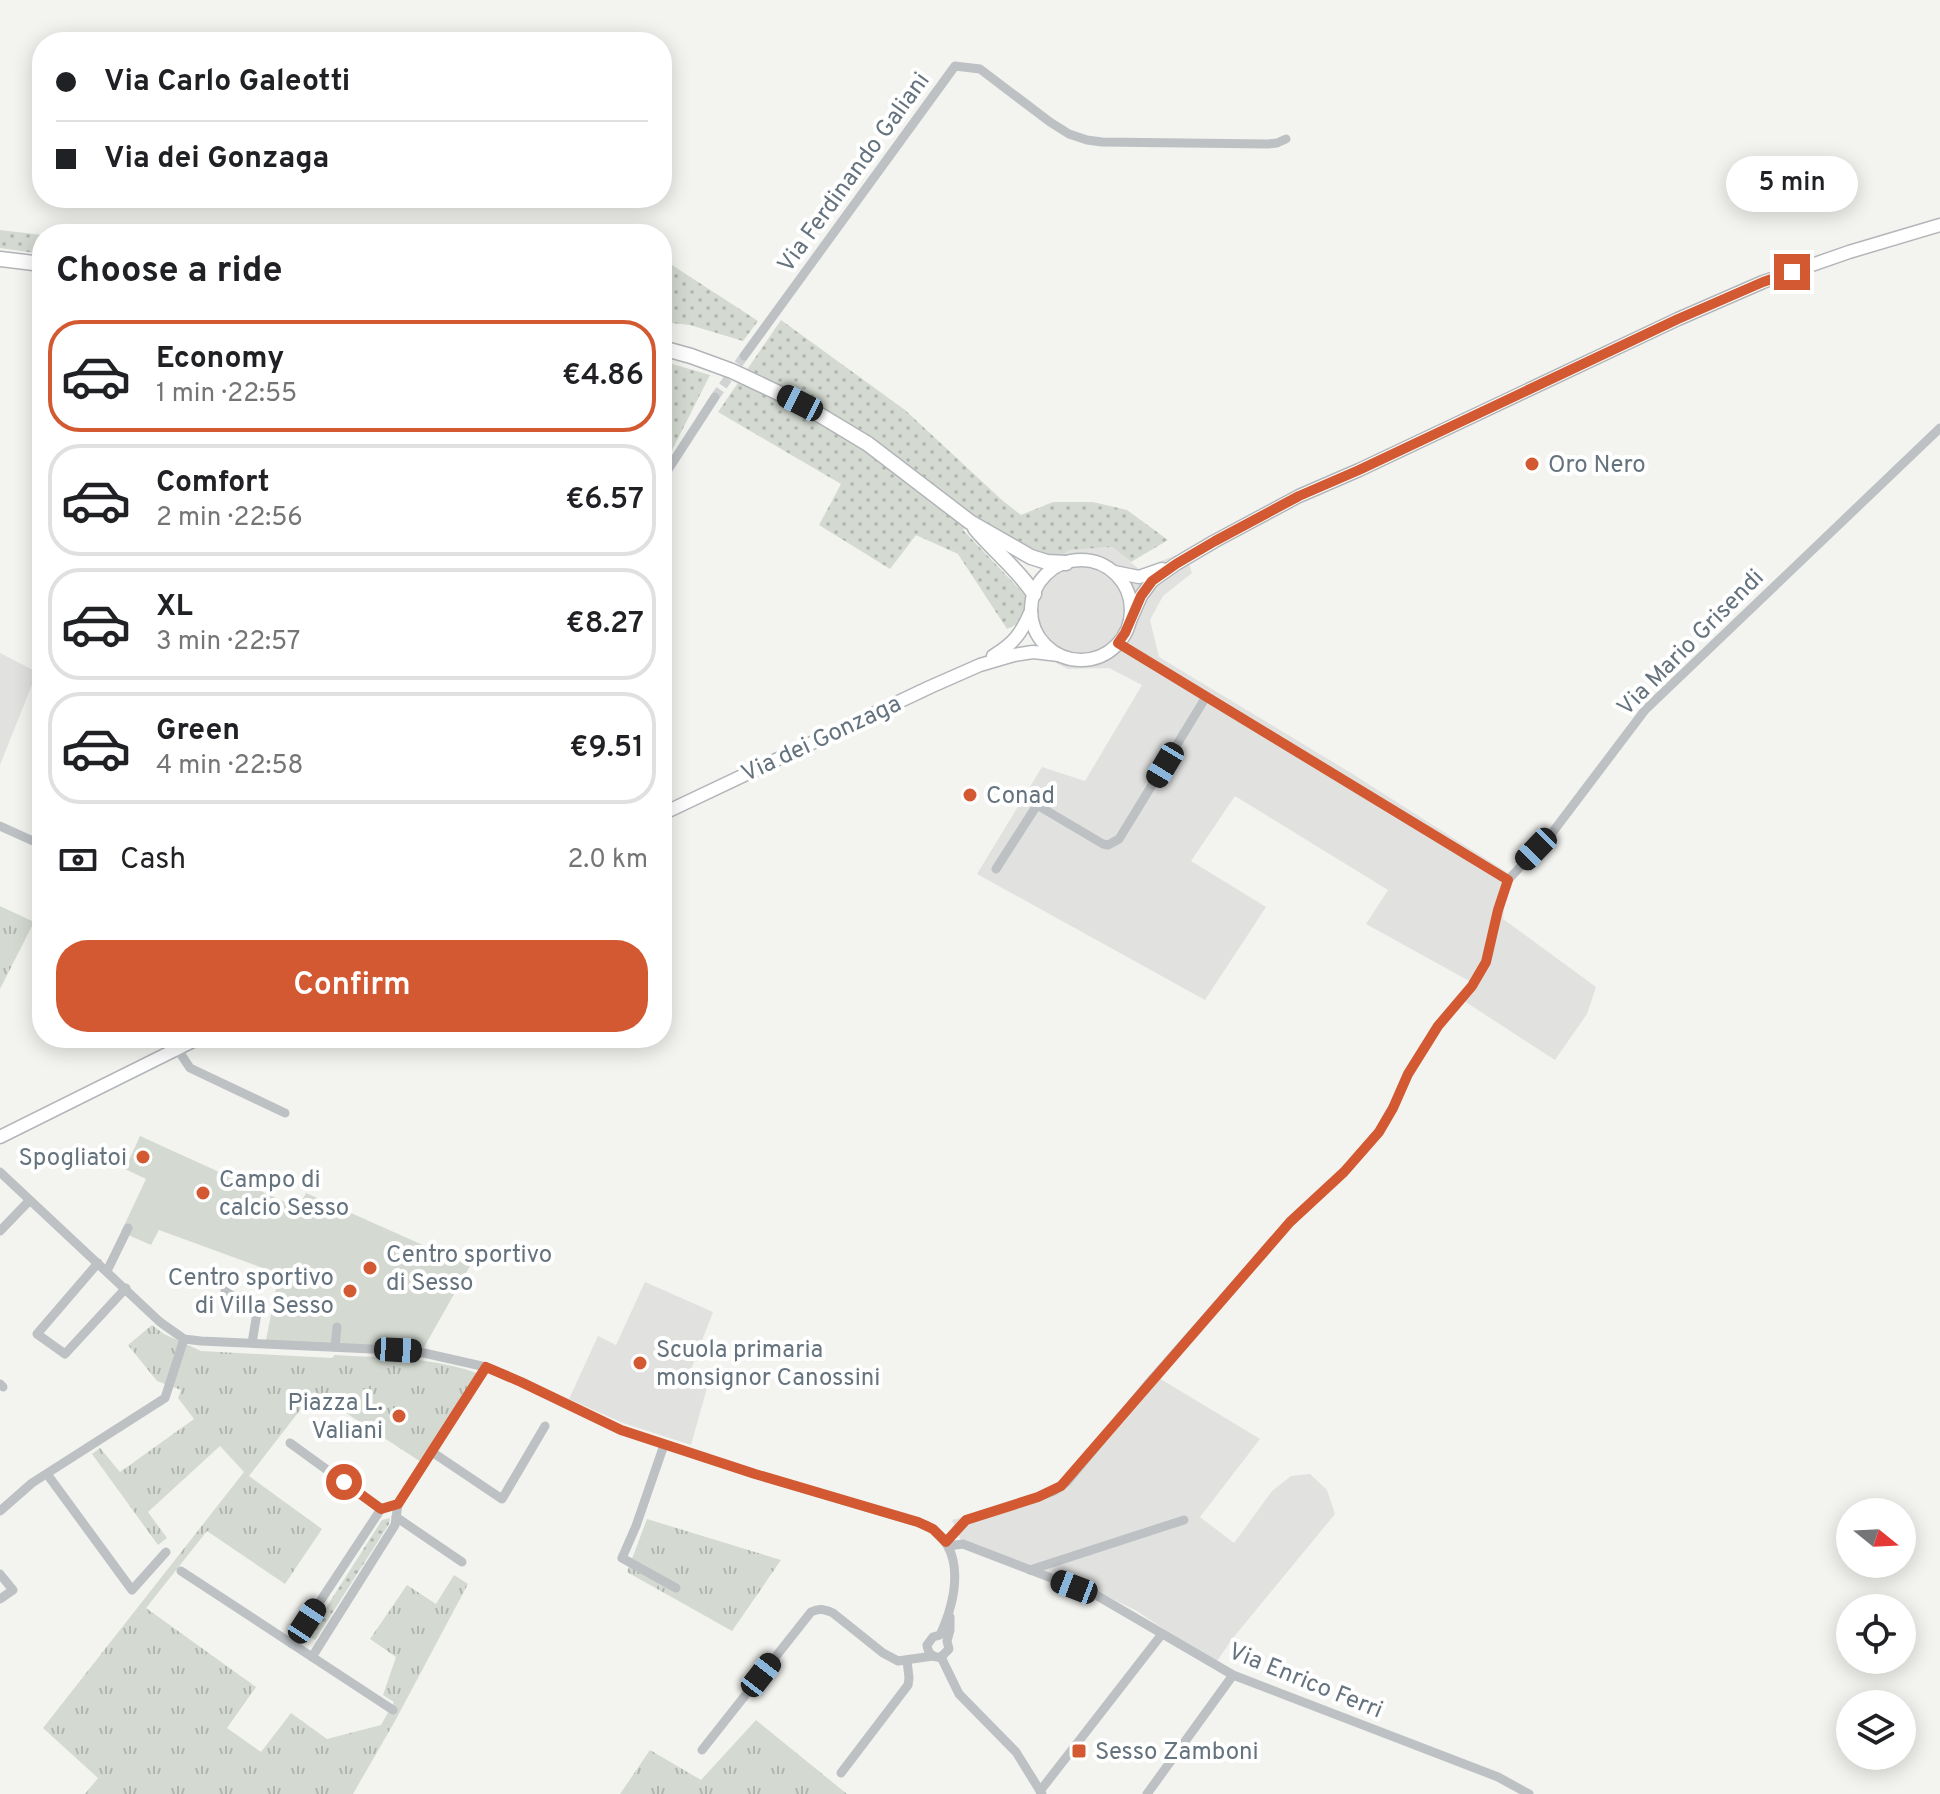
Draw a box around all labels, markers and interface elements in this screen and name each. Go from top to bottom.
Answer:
text: Via Carlo Galeotti [104,64,350,101]
street label: Via Ferdinando Galiani [772,67,937,279]
text: Via dei Gonzaga [104,141,329,178]
callout: 5 min [1726,156,1858,212]
text: 5 min [1758,167,1826,200]
text: Choose a ride [56,249,282,295]
route end [1774,254,1810,290]
icon: car [60,340,132,412]
text: Economy [156,341,284,378]
text: €4.86 [562,358,644,395]
text: 1 min · 22:55 [156,378,297,411]
car [773,381,827,425]
place label: Oro Nero [1548,451,1646,481]
marker: Oro Nero [1523,455,1541,473]
icon: car [60,464,132,536]
text: Comfort [156,465,269,502]
text: €6.57 [565,482,644,519]
text: 2 min · 22:56 [156,502,303,535]
street label: Via Mario Grisendi [1612,564,1771,723]
icon: car [60,588,132,660]
text: XL [156,589,193,626]
text: €8.27 [566,606,644,643]
text: 3 min · 22:57 [156,626,300,659]
street label: Via dei Gonzaga [737,690,907,790]
icon: car [60,712,132,784]
text: Green [156,713,240,750]
text: €9.51 [570,730,644,767]
car [1142,738,1188,792]
text: 4 min · 22:58 [156,750,303,783]
place label: Conad [986,782,1055,812]
marker: Conad [961,786,979,804]
car [1511,823,1561,875]
icon: cash [56,838,100,882]
text: Cash [120,842,186,879]
text: 2.0 km [567,844,648,877]
button: Confirm [56,940,648,1032]
place label: Spogliatoi [18,1144,127,1174]
marker: Spogliatoi [134,1148,152,1166]
place label: Campo di calcio Sesso [219,1166,349,1224]
marker: Campo di calcio Sesso [194,1184,212,1202]
place label: Centro sportivo di Sesso [386,1241,552,1299]
marker: Centro sportivo di Sesso [361,1259,379,1277]
place label: Centro sportivo di Villa Sesso [168,1264,334,1322]
marker: Centro sportivo di Villa Sesso [341,1282,359,1300]
place label: Scuola primaria monsignor Canossini [656,1336,880,1394]
car [373,1337,423,1363]
marker: Scuola primaria monsignor Canossini [631,1354,649,1372]
place label: Piazza L. Valiani [288,1389,383,1447]
marker: Piazza L. Valiani [390,1407,408,1425]
route start [326,1464,362,1500]
north arrow [1836,1498,1916,1578]
map controls [1836,1498,1916,1770]
car [1047,1567,1101,1607]
car [284,1594,330,1648]
button: locate [1836,1594,1916,1674]
street label: Via Enrico Ferri [1224,1637,1387,1726]
car [737,1649,785,1701]
button: layers [1836,1690,1916,1770]
place label: Sesso Zamboni [1095,1738,1259,1768]
marker: Sesso Zamboni [1070,1742,1088,1760]

